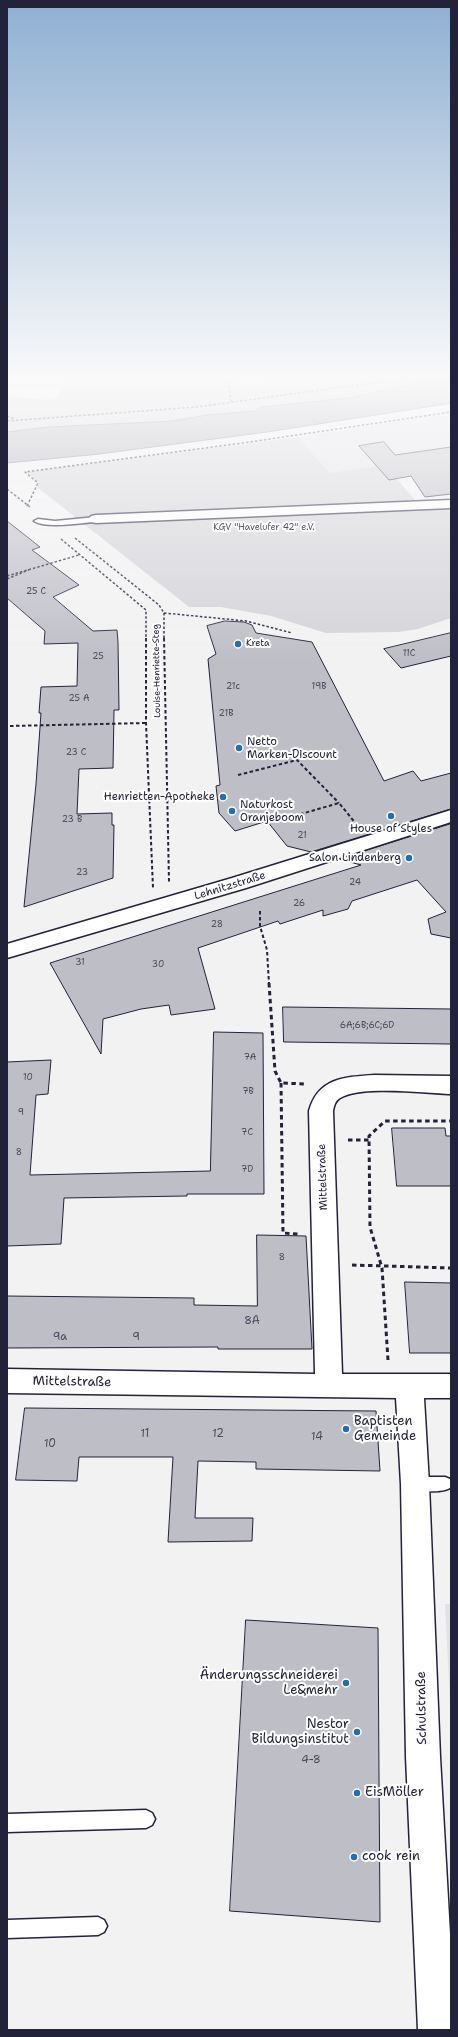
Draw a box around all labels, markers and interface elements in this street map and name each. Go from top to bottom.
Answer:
park label: KGV "Havelufer 42" e.V. [213,523,315,533]
house number: 25 C [26,587,46,597]
street label: Louise-Henriette-Steg [151,624,163,718]
marker: Kreta [233,639,243,649]
place label: Kreta [246,639,269,649]
house number: 11C [403,649,415,659]
house number: 25 [92,652,104,662]
house number: 21c [226,682,240,692]
house number: 19B [311,682,327,692]
house number: 25 A [68,694,90,704]
house number: 21B [219,709,233,719]
place label: Netto Marken-Discount [247,735,337,761]
marker: Netto Marken-Discount [234,743,244,753]
house number: 23 C [66,748,86,758]
place label: Henrietten-Apotheke [104,790,215,804]
marker: Henrietten-Apotheke [218,792,228,802]
place label: Naturkost Oranjeboom [240,798,304,824]
marker: Naturkost Oranjeboom [227,806,237,816]
marker: House of Styles [386,811,396,821]
house number: 23 B [62,815,82,825]
place label: House of Styles [350,822,432,836]
house number: 21 [297,831,307,841]
place label: Salon Lindenberg [309,851,401,865]
marker: Salon Lindenberg [404,853,414,863]
house number: 23 [76,868,88,878]
street label: Lehnitzstraße [193,869,267,903]
house number: 24 [349,878,361,888]
house number: 26 [293,899,305,909]
house number: 28 [211,920,223,930]
house number: 31 [75,958,85,968]
house number: 30 [152,960,164,970]
house number: 6A;6B;6C;6D [340,1021,394,1031]
house number: 7A [244,1053,256,1063]
house number: 10 [23,1073,33,1083]
house number: 7B [242,1087,254,1097]
house number: 9 [18,1108,24,1118]
house number: 7C [241,1128,253,1138]
street label: Mittelstraße [315,1143,331,1211]
house number: 8 [16,1148,22,1158]
house number: 7D [241,1165,253,1175]
house number: 8 [279,1253,285,1263]
house number: 8A [244,1314,260,1328]
house number: 9a [53,1330,67,1344]
house number: 9 [132,1330,140,1344]
street label: Mittelstraße [32,1374,112,1390]
place label: Baptisten Gemeinde [354,1414,416,1445]
marker: Baptisten Gemeinde [341,1424,351,1434]
house number: 11 [141,1427,149,1441]
house number: 12 [212,1427,224,1441]
house number: 14 [311,1430,323,1444]
house number: 10 [44,1437,56,1451]
place label: Änderungsschneiderei Le&mehr [200,1668,338,1699]
street label: Schulstraße [414,1671,430,1745]
marker: Änderungsschneiderei Le&mehr [341,1678,351,1688]
place label: Nestor Bildungsinstitut [252,1717,349,1748]
marker: Nestor Bildungsinstitut [352,1727,362,1737]
house number: 4-8 [301,1753,321,1767]
place label: EisMöller [365,1785,424,1801]
marker: EisMöller [352,1788,362,1798]
place label: cook rein [362,1849,420,1865]
marker: cook rein [349,1852,359,1862]

